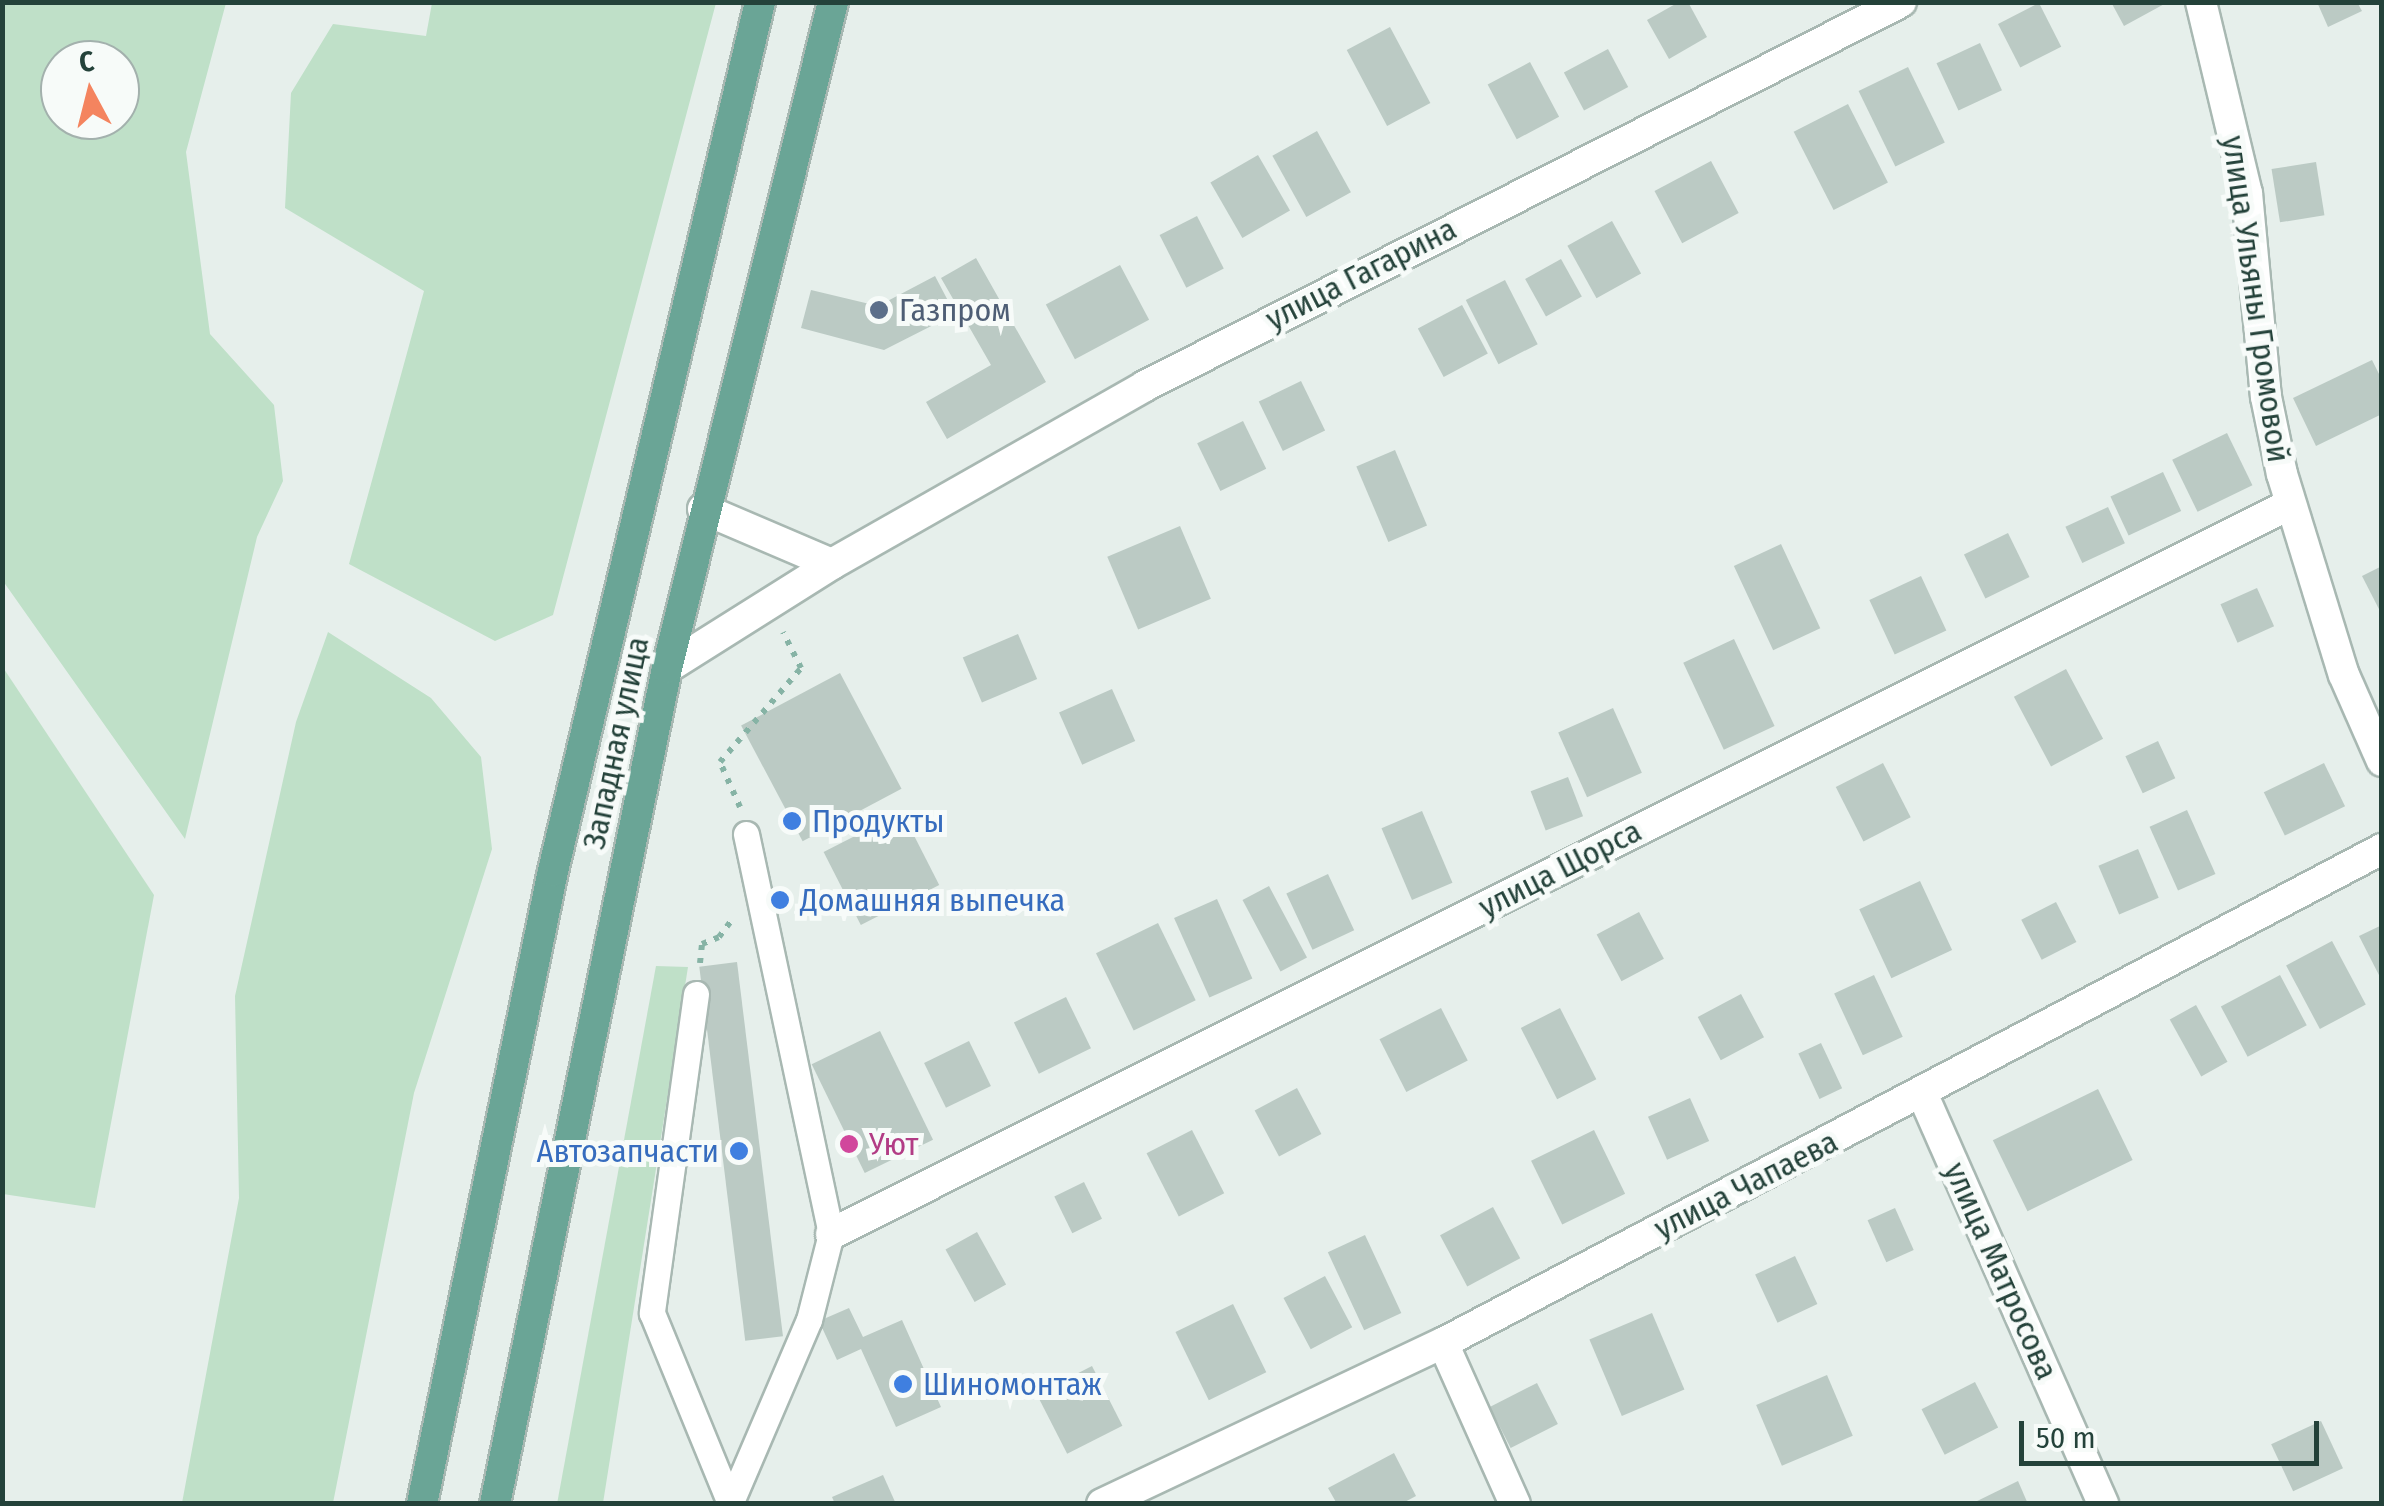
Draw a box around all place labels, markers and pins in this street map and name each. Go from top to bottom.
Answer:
place label: Газпром [899,291,1011,329]
marker: Газпром [868,299,890,321]
place label: Продукты [812,802,945,840]
marker: Продукты [781,810,803,832]
place label: Домашняя выпечка [800,881,1065,919]
marker: Домашняя выпечка [769,889,791,911]
place label: Уют [869,1125,919,1163]
place label: Автозапчасти [537,1132,719,1170]
marker: Уют [838,1133,860,1155]
marker: Автозапчасти [728,1140,750,1162]
place label: Шиномонтаж [923,1365,1102,1403]
marker: Шиномонтаж [892,1373,914,1395]

